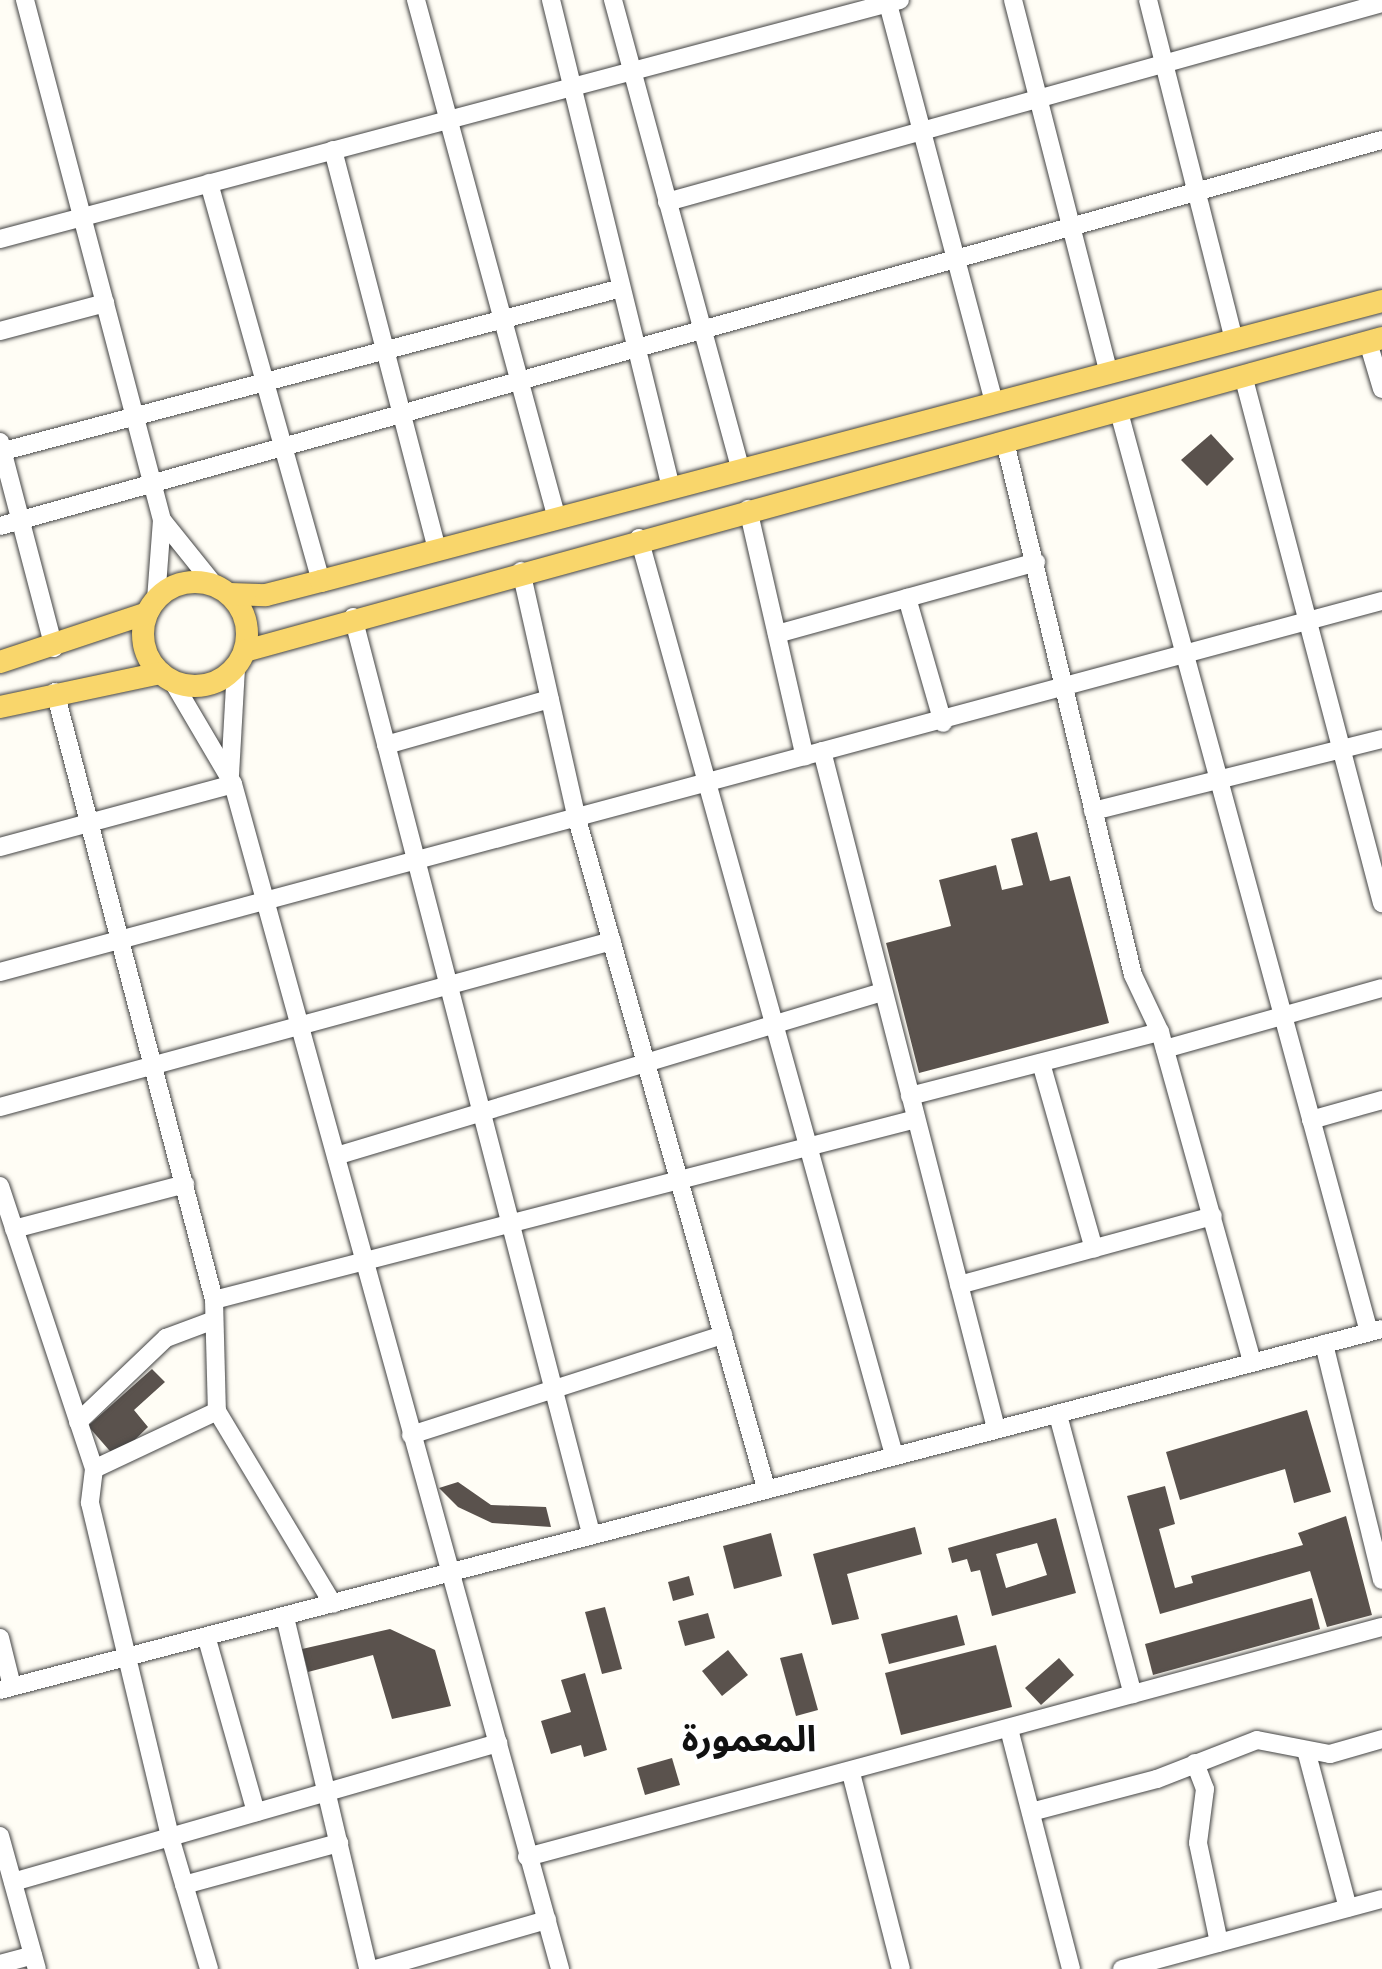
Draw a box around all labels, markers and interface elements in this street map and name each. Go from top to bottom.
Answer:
district label: المعمورة [682,1714,816,1758]

